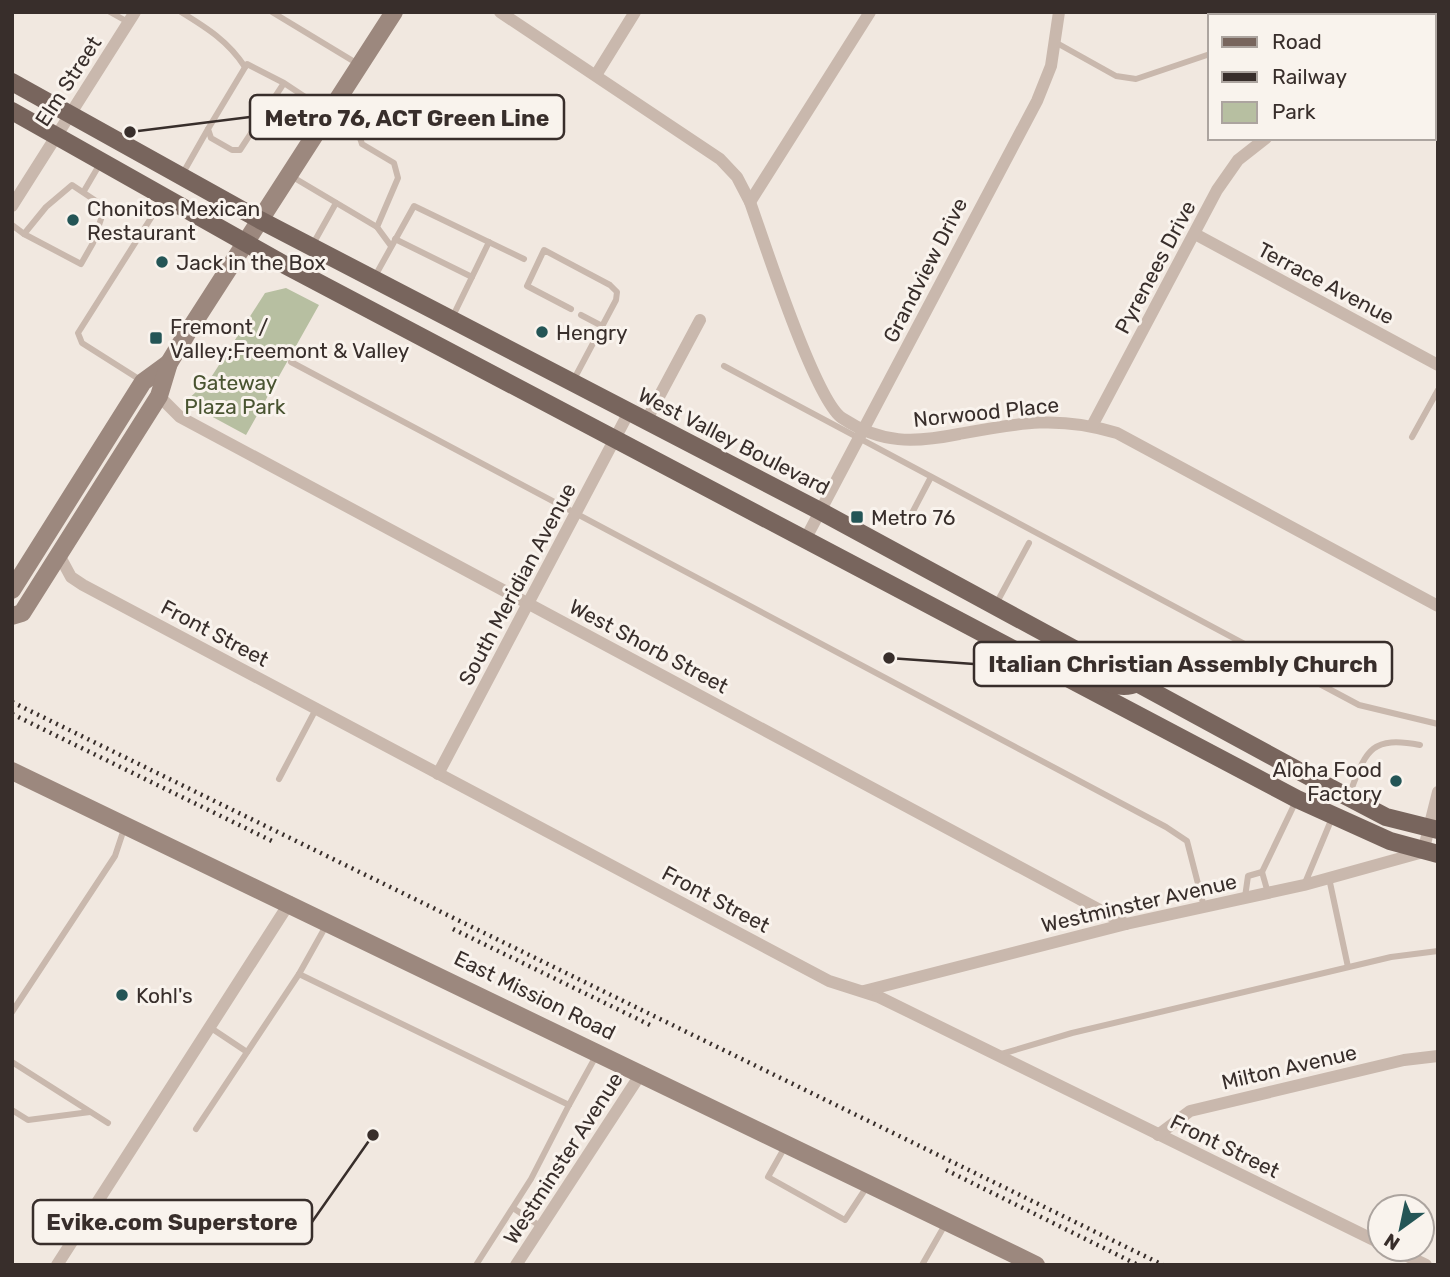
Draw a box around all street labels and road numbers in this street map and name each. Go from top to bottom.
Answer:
street label: Elm Street [30,31,106,131]
street label: Grandview Drive [878,193,972,347]
street label: Pyrenees Drive [1109,196,1201,338]
street label: Terrace Avenue [1254,237,1398,329]
street label: West Valley Boulevard [634,382,834,500]
street label: Norwood Place [912,392,1060,432]
street label: South Meridian Avenue [453,479,581,689]
street label: Front Street [157,594,273,672]
street label: West Shorb Street [565,594,733,698]
street label: Front Street [658,860,774,938]
street label: Westminster Avenue [1039,868,1239,938]
street label: East Mission Road [450,945,620,1045]
street label: Milton Avenue [1219,1039,1359,1095]
street label: Westminster Avenue [498,1067,628,1249]
street label: Front Street [1166,1109,1284,1183]

